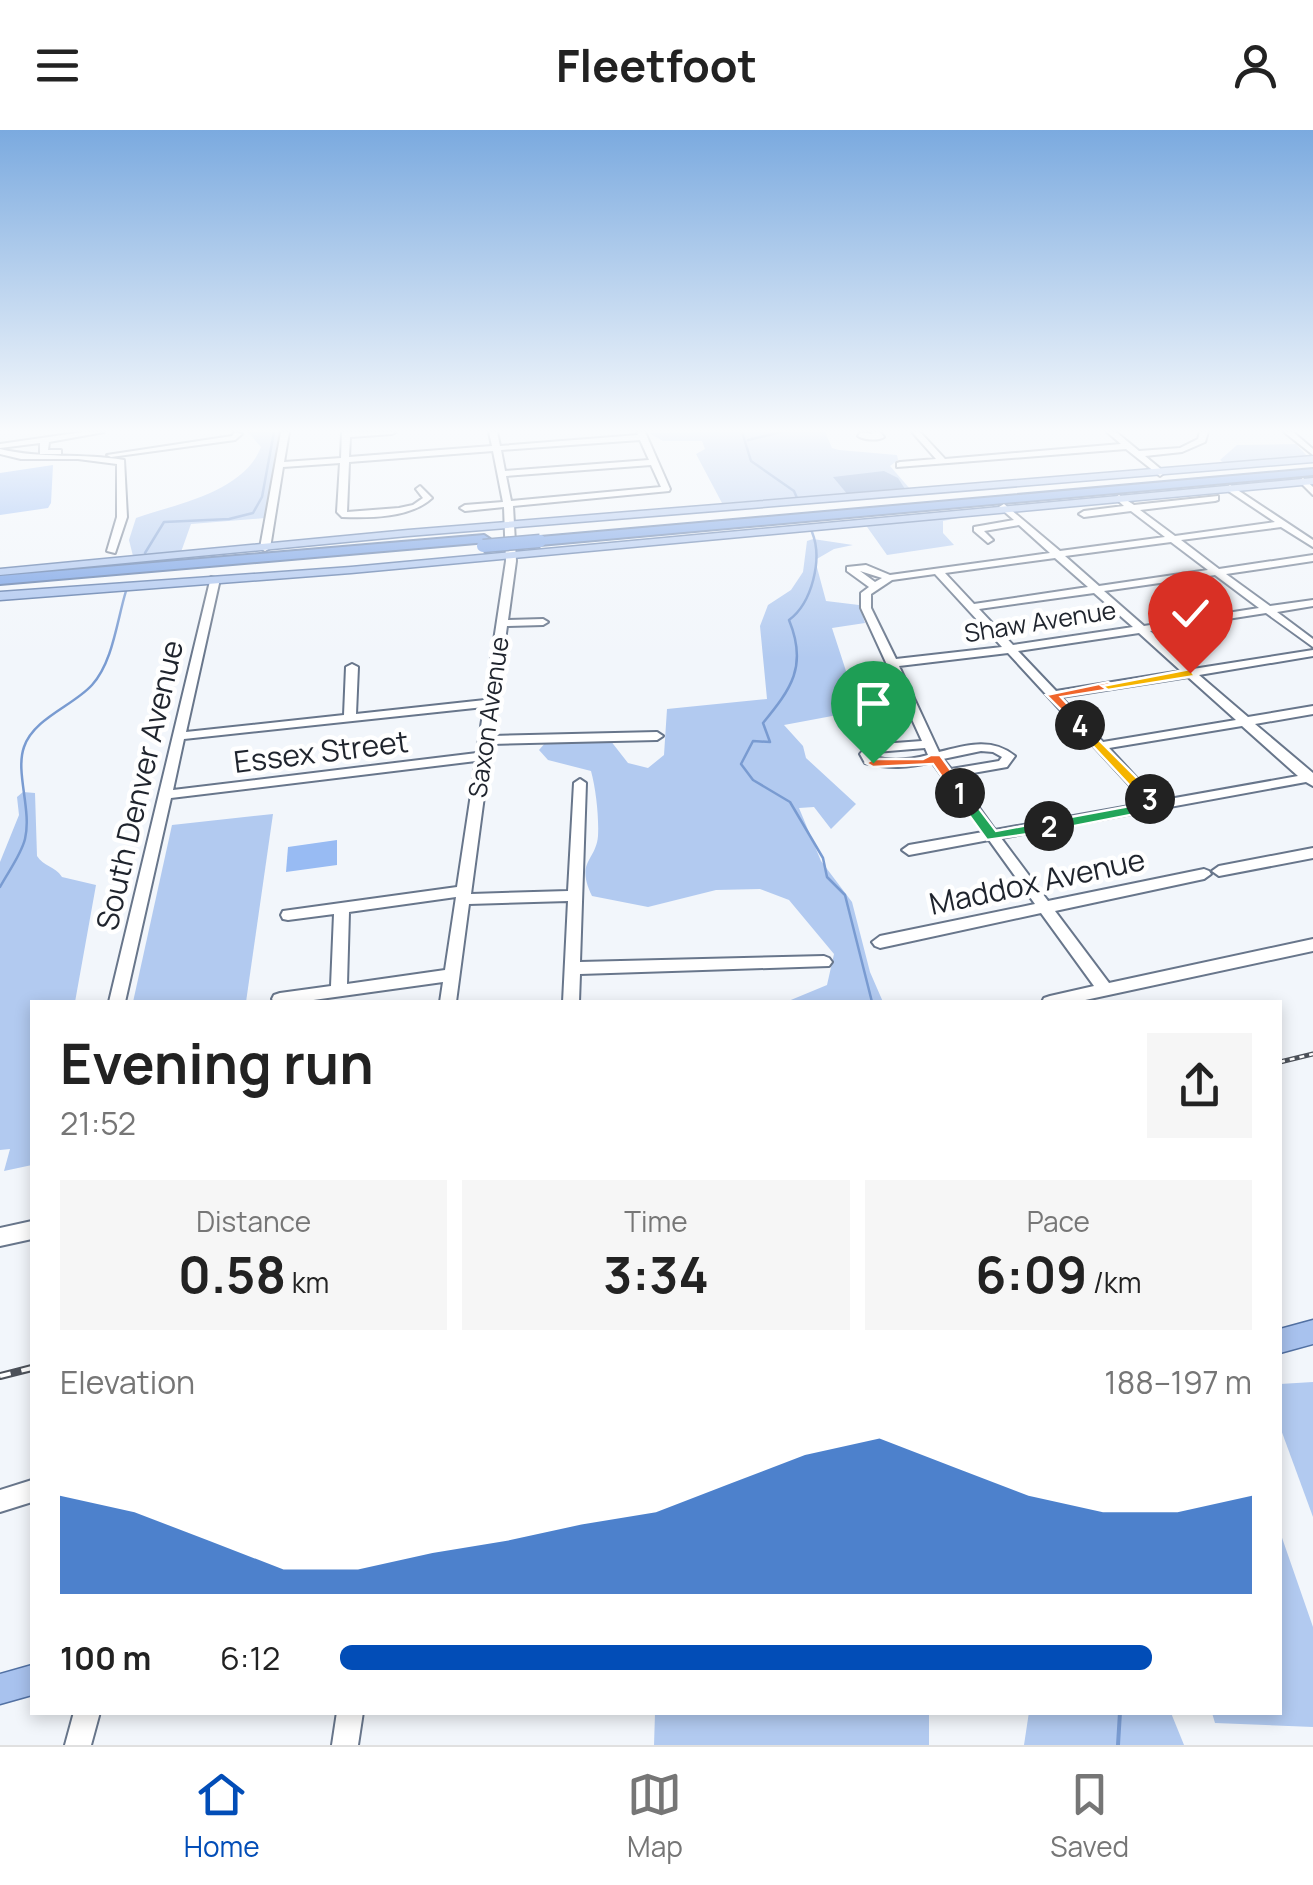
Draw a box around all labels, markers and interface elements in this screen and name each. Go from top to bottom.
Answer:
text: Fleetfoot [556,34,757,96]
icon: menu [30,38,85,93]
icon: person [1228,38,1283,93]
pin [1148,571,1233,674]
icon: check [1163,586,1218,641]
street label: Shaw Avenue [961,592,1119,650]
street label: Saxon Avenue [459,634,517,800]
street label: South Denver Avenue [86,636,192,934]
pin [831,661,916,764]
icon: arrive [846,676,901,731]
pin: 4 [1055,700,1105,750]
text: 4 [1071,706,1089,744]
street label: Essex Street [231,720,411,782]
pin: 1 [935,768,985,818]
text: 1 [954,774,966,812]
pin: 3 [1125,774,1175,824]
text: 3 [1142,780,1158,818]
pin: 2 [1024,801,1074,851]
text: 2 [1041,807,1057,845]
street label: Maddox Avenue [925,838,1149,924]
text: Evening run [60,1025,374,1101]
button: share [1147,1033,1252,1138]
text: 21:52 [60,1101,136,1145]
text: Distance [196,1202,311,1240]
text: Time [624,1202,688,1240]
text: Pace [1027,1202,1090,1240]
text: 0.58 [178,1240,286,1308]
text: 3:34 [603,1240,709,1308]
text: 6:09 [975,1240,1087,1308]
text: km [286,1263,329,1301]
text: /km [1087,1263,1141,1301]
text: Elevation [60,1360,195,1404]
text: 188–197 m [1104,1360,1252,1404]
text: 100 m [60,1636,151,1680]
text: 6:12 [220,1636,280,1680]
tab: Home [184,1767,260,1865]
tab: Map [627,1767,683,1865]
tab: Saved [1050,1767,1129,1865]

